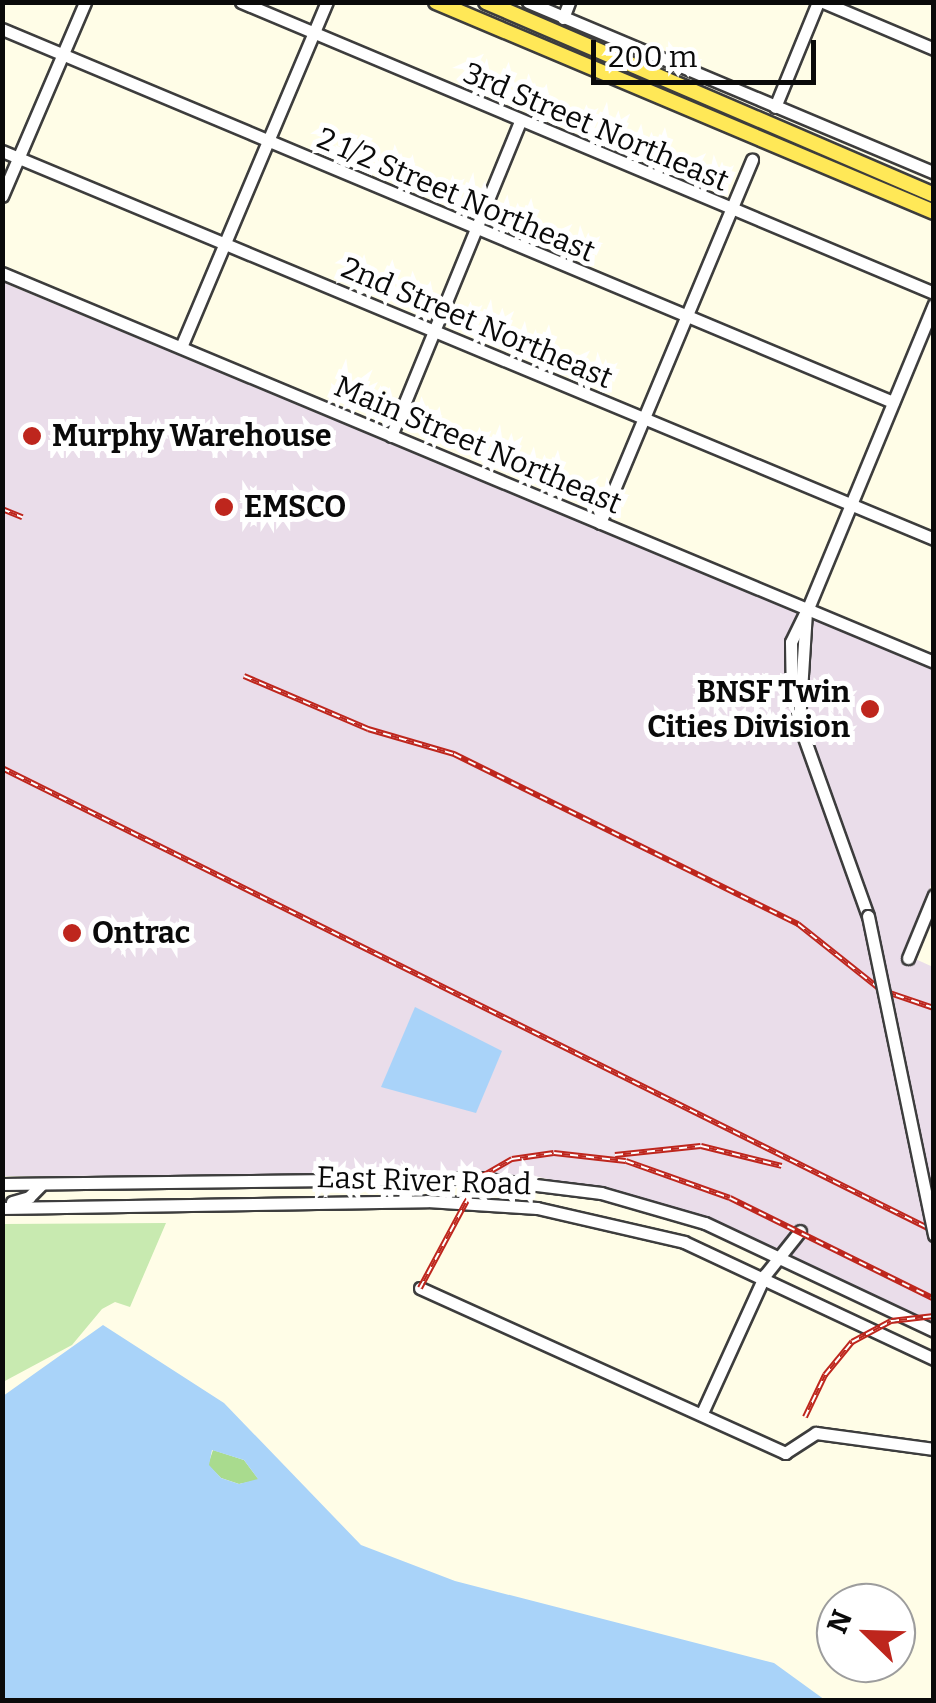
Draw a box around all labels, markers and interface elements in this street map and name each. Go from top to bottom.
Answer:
scale bar [596,20,821,82]
text: 200 m [608,39,697,75]
street label: 3rd Street Northeast [458,55,734,199]
street label: 2 1/2 Street Northeast [312,120,600,270]
street label: 2nd Street Northeast [336,250,618,396]
street label: Main Street Northeast [329,368,627,522]
place label: Murphy Warehouse [52,418,331,454]
marker: Murphy Warehouse [21,425,43,447]
place label: EMSCO [244,489,346,525]
marker: EMSCO [213,496,235,518]
place label: BNSF Twin Cities Division [647,674,850,744]
marker: BNSF Twin Cities Division [859,698,881,720]
place label: Ontrac [92,915,190,951]
marker: Ontrac [61,922,83,944]
street label: East River Road [316,1159,532,1203]
north arrow [816,1583,916,1683]
text: N [820,1605,859,1638]

